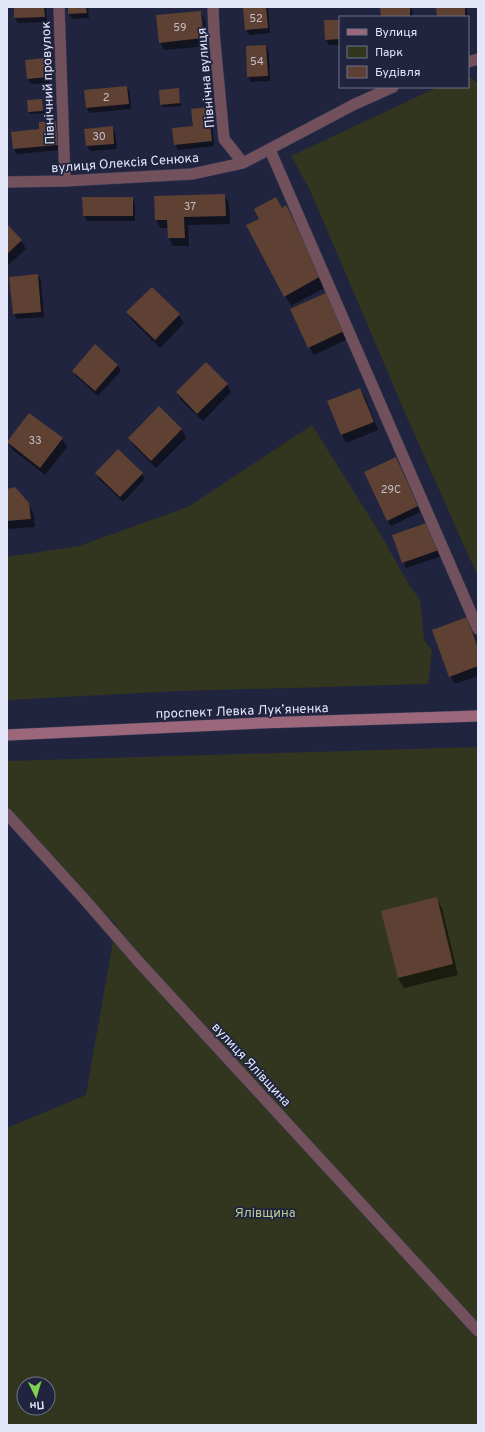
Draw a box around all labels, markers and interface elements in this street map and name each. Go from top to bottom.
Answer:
house number: 52 [249,12,263,26]
legend [339,16,469,88]
street label: Північний провулок [39,21,59,145]
house number: 59 [173,21,187,35]
text: Вулиця [375,25,417,41]
street label: Північна вулиця [195,27,219,129]
text: Парк [375,45,403,61]
house number: 54 [250,55,264,69]
text: Будівля [375,65,421,81]
house number: 2 [103,91,109,105]
house number: 30 [92,130,106,144]
street label: вулиця Олексія Сенюка [51,151,199,177]
house number: 37 [184,200,196,214]
house number: 33 [28,434,42,448]
house number: 29С [381,483,401,497]
street label: проспект Левка Лукʼяненка [155,701,329,723]
street label: вулиця Ялівщина [207,1020,294,1111]
park label: Ялівщина [234,1206,296,1222]
north arrow [16,1376,56,1416]
text: Пн [29,1397,45,1413]

